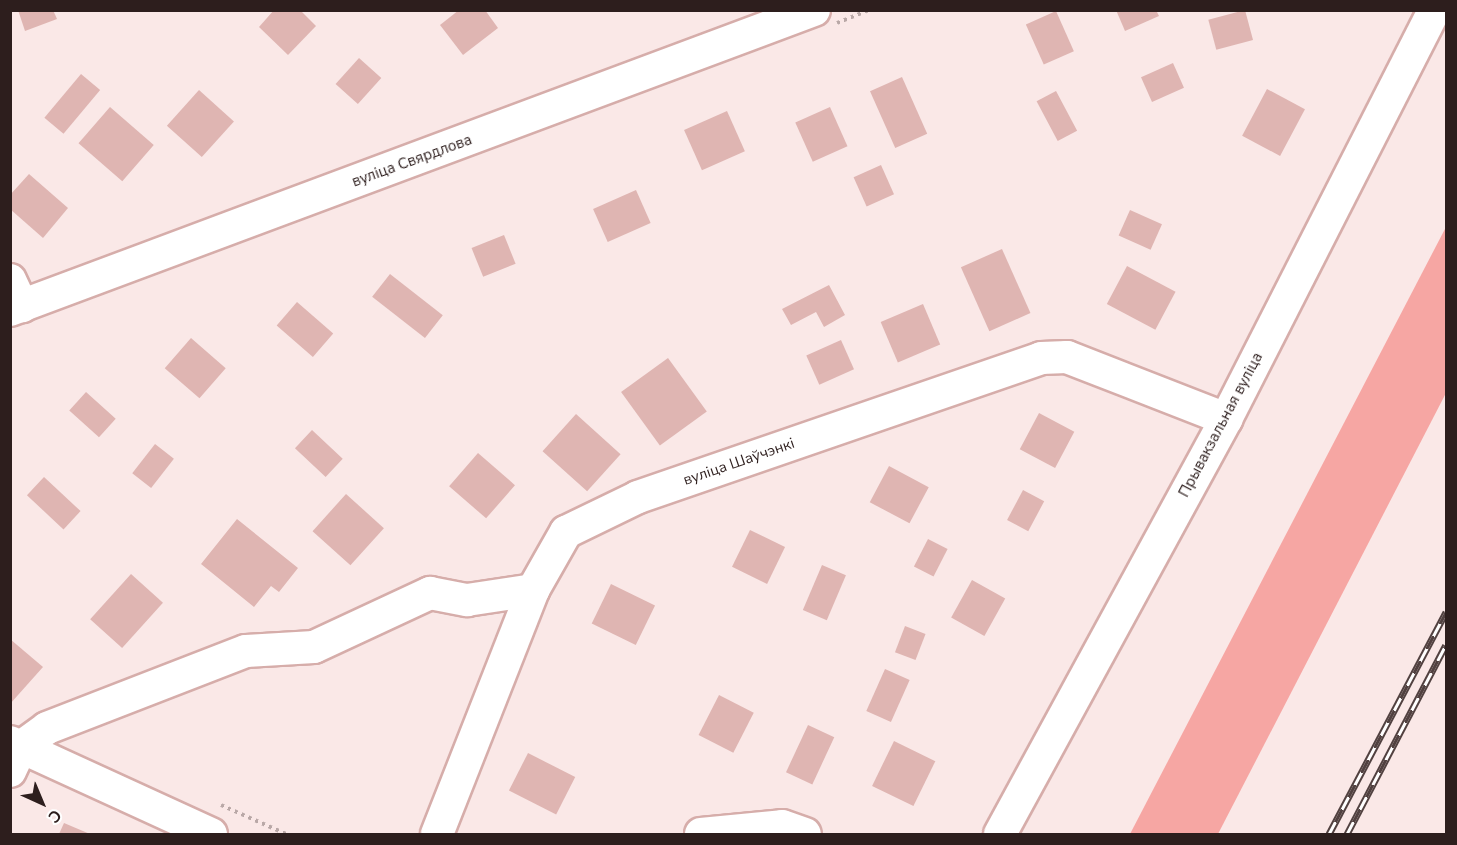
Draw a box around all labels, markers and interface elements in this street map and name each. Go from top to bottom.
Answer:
street label: вуліца Свярдлова [350,131,474,191]
street label: Прывакзальная вуліца [1175,350,1267,500]
street label: вуліца Шаўчэнкі [681,435,797,489]
north arrow [12,773,72,833]
text: С [43,804,66,828]

